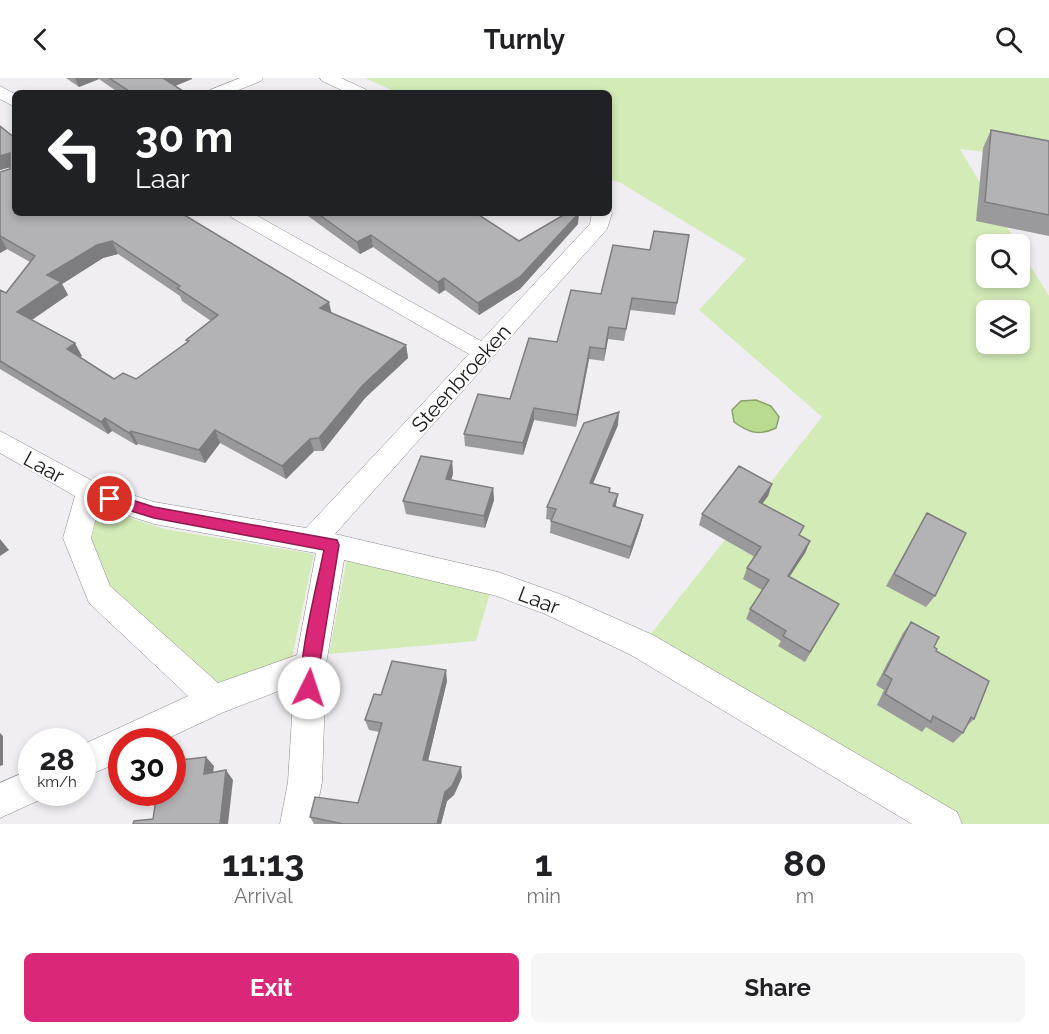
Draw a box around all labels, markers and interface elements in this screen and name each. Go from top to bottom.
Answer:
icon: back [24,23,57,56]
icon: search [992,23,1025,56]
text: Turnly [484,24,565,55]
text: 30 m [135,113,233,162]
icon: left [36,114,114,192]
text: Laar [135,163,190,194]
map controls [976,234,1030,354]
button: search [976,234,1030,288]
button: layers [976,300,1030,354]
street label: Steenbroeken [406,319,516,437]
street label: Laar [19,446,69,489]
pin [84,473,135,524]
icon: arrive [93,482,126,515]
street label: Laar [515,581,564,620]
position arrow [277,656,341,720]
speed limit sign: 30 [108,728,186,806]
text: 28 [39,742,75,777]
text: km/h [37,773,77,791]
text: 11:13 [222,842,304,884]
text: 1 [535,842,553,884]
text: 80 [783,842,827,884]
text: Arrival [234,884,293,908]
text: min [527,884,561,908]
text: m [796,884,814,908]
button: Exit [24,953,519,1022]
button: Share [531,953,1025,1022]

